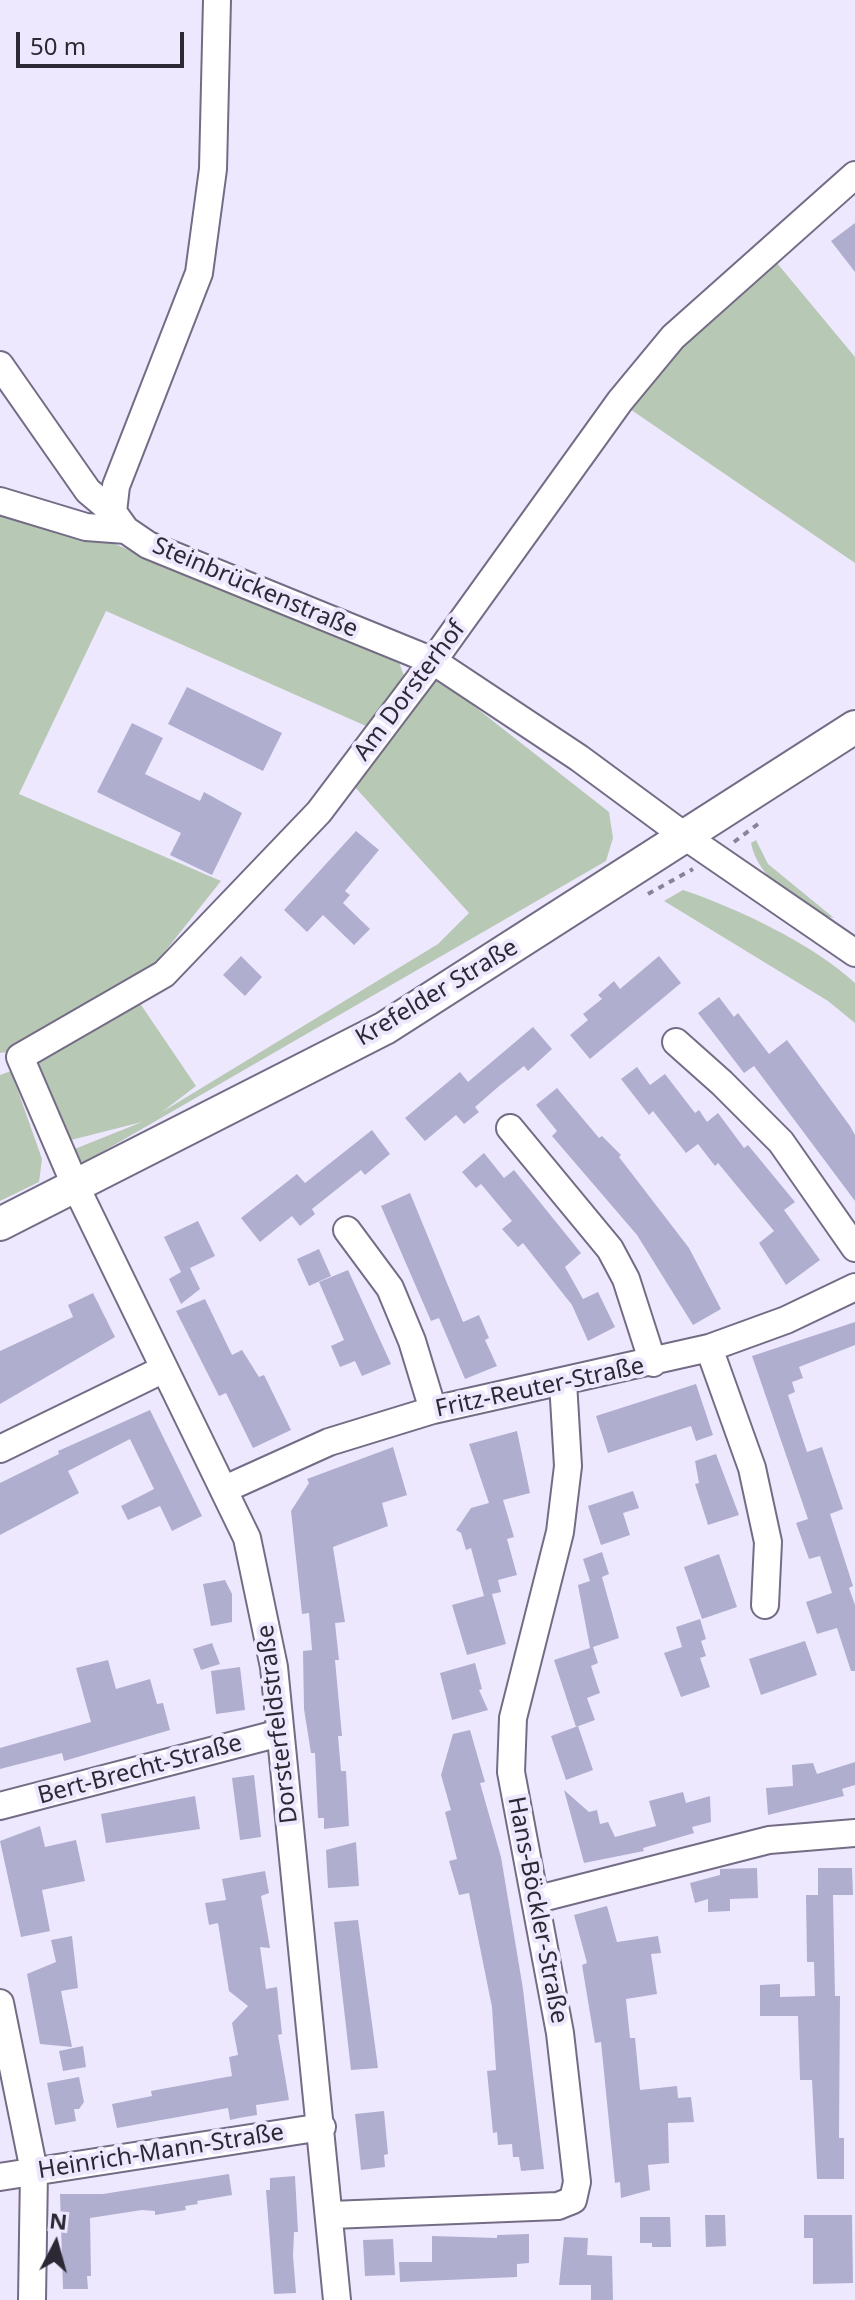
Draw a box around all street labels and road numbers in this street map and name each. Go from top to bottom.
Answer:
street label: Steinbrückenstraße [148,532,362,644]
street label: Am Dorsterhof [348,616,472,766]
street label: Krefelder Straße [351,933,523,1053]
street label: Fritz-Reuter-Straße [433,1352,647,1424]
street label: Dorsterfeldstraße [252,1623,304,1825]
street label: Bert-Brecht-Straße [35,1729,245,1811]
street label: Hans-Böckler-Straße [501,1794,573,2026]
street label: Heinrich-Mann-Straße [36,2118,286,2186]

